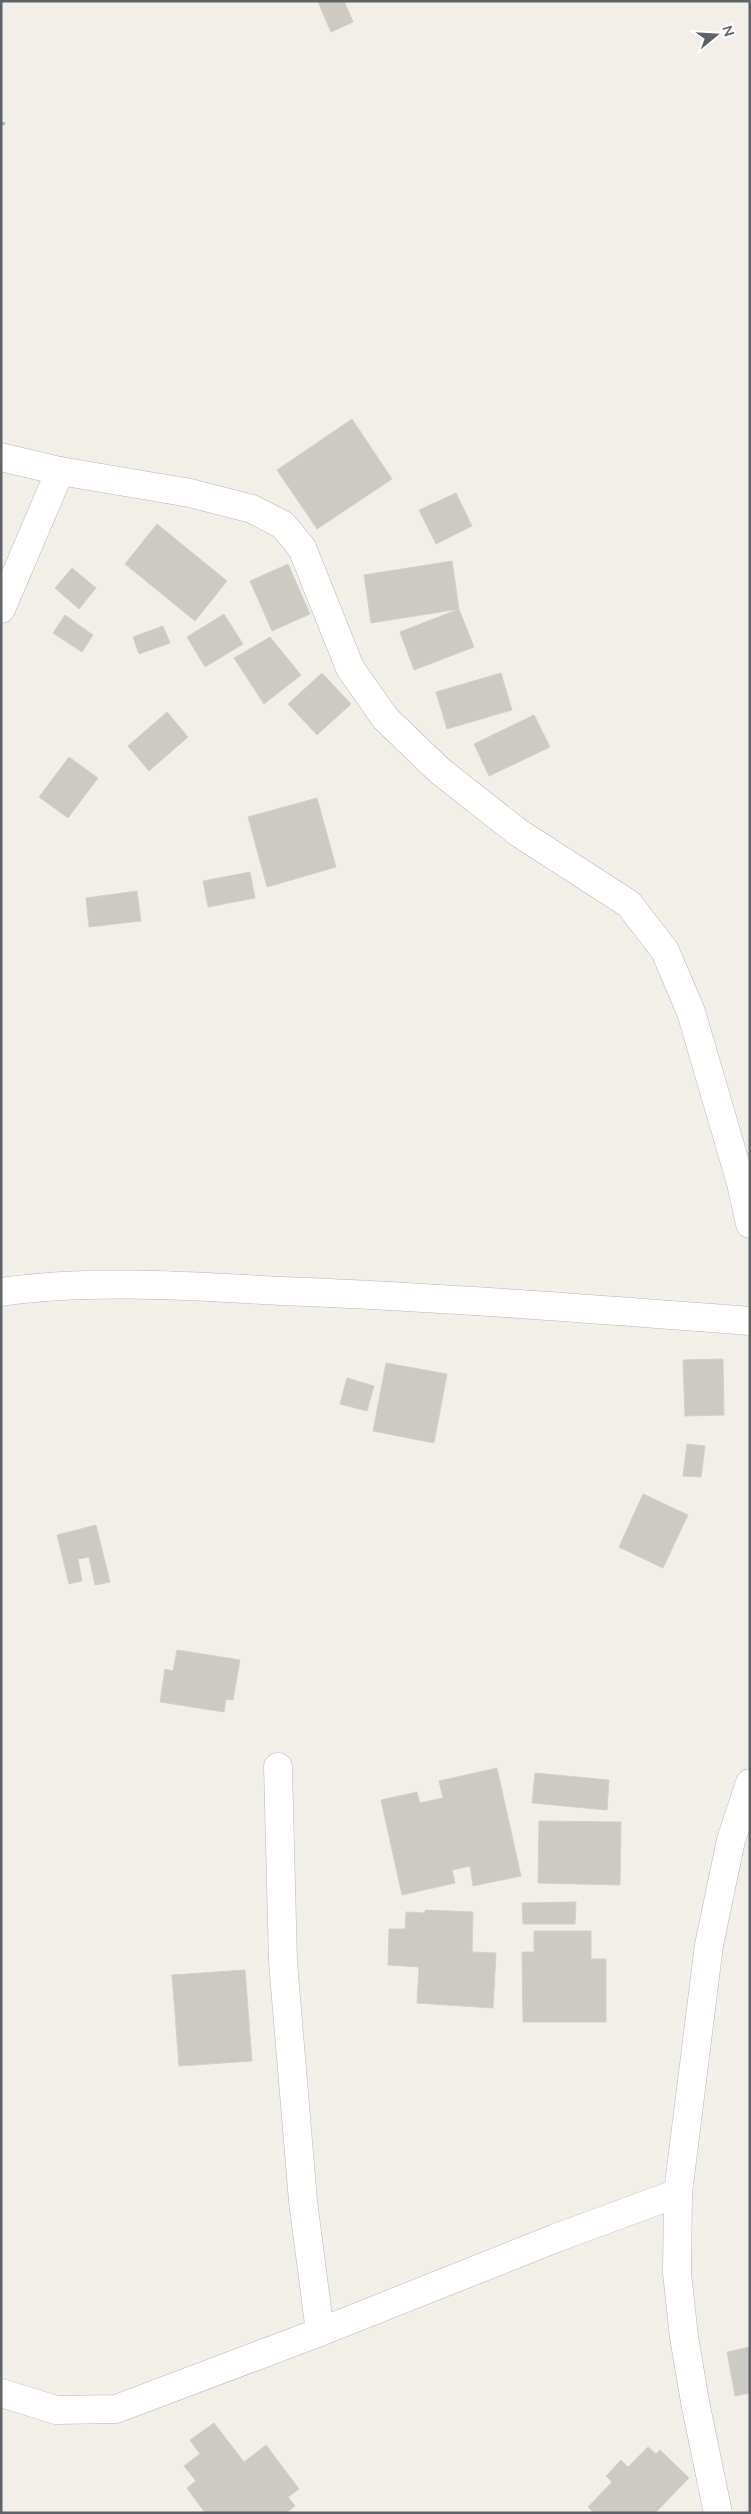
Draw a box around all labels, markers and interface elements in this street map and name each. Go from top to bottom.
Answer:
north arrow [691,10,741,60]
text: N [717,23,739,39]

